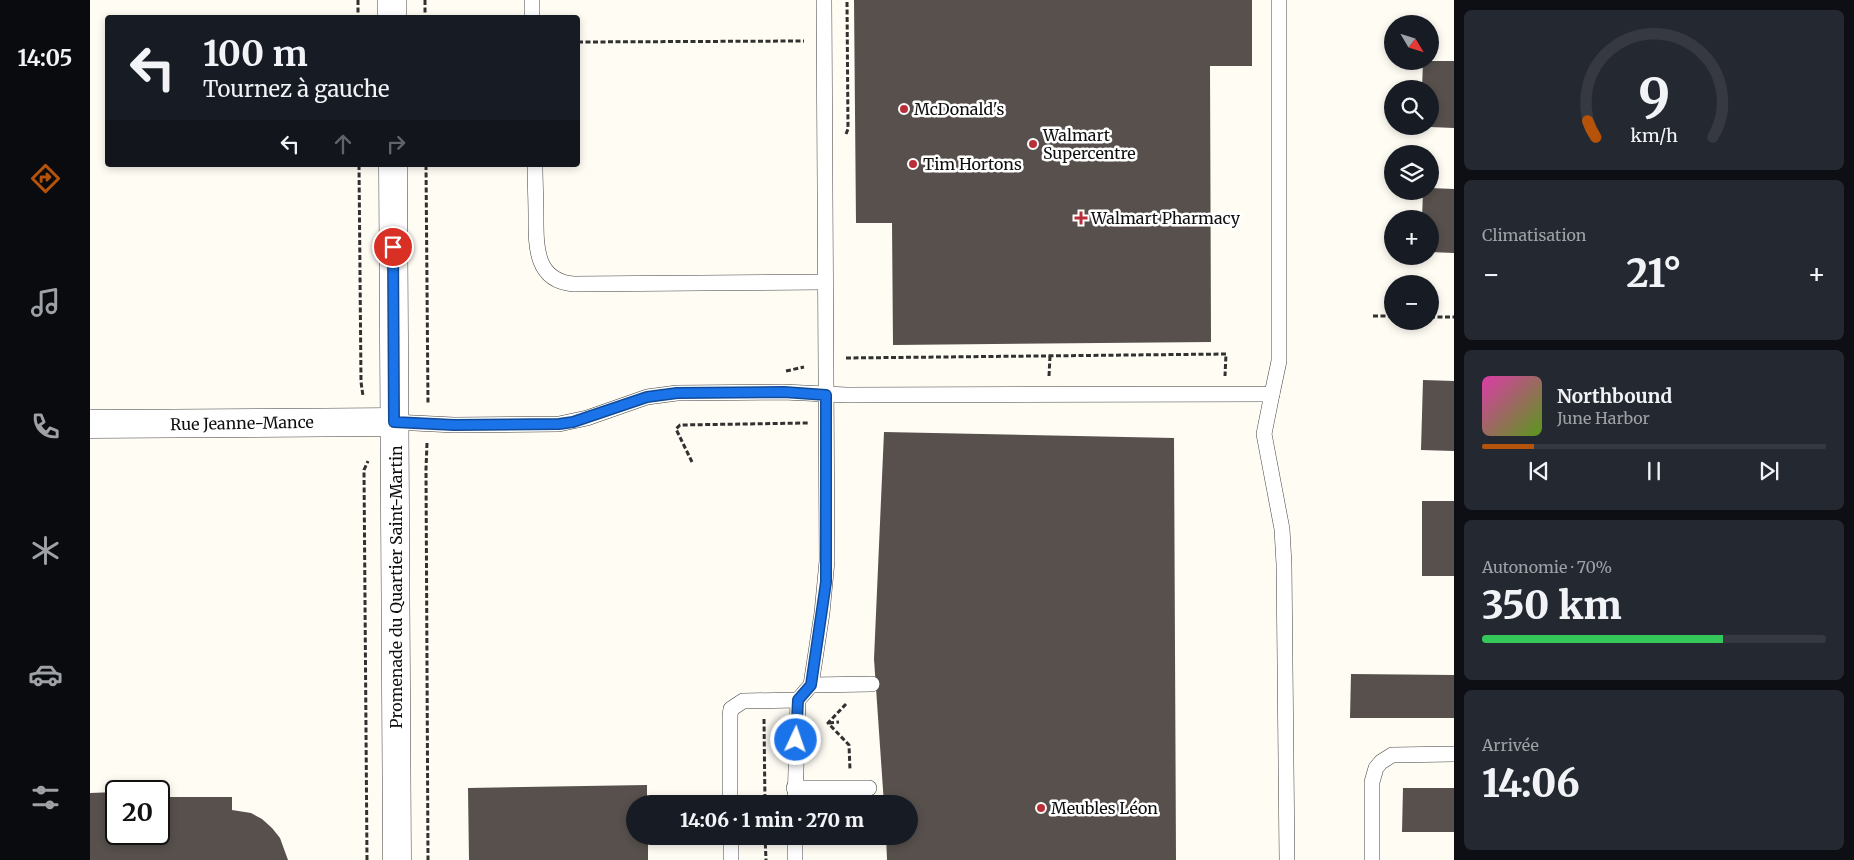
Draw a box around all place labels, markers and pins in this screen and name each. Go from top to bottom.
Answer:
place label: McDonald's [914,99,1004,119]
marker: McDonald's [898,103,910,115]
place label: Walmart Supercentre [1042,125,1136,163]
marker: Walmart Supercentre [1027,138,1039,150]
place label: Tim Hortons [923,154,1022,174]
marker: Tim Hortons [907,158,919,170]
place label: Walmart Pharmacy [1090,208,1241,228]
marker: Walmart Pharmacy [1075,212,1087,224]
pin [372,226,414,268]
place label: Meubles Léon [1051,798,1158,818]
marker: Meubles Léon [1035,802,1047,814]

